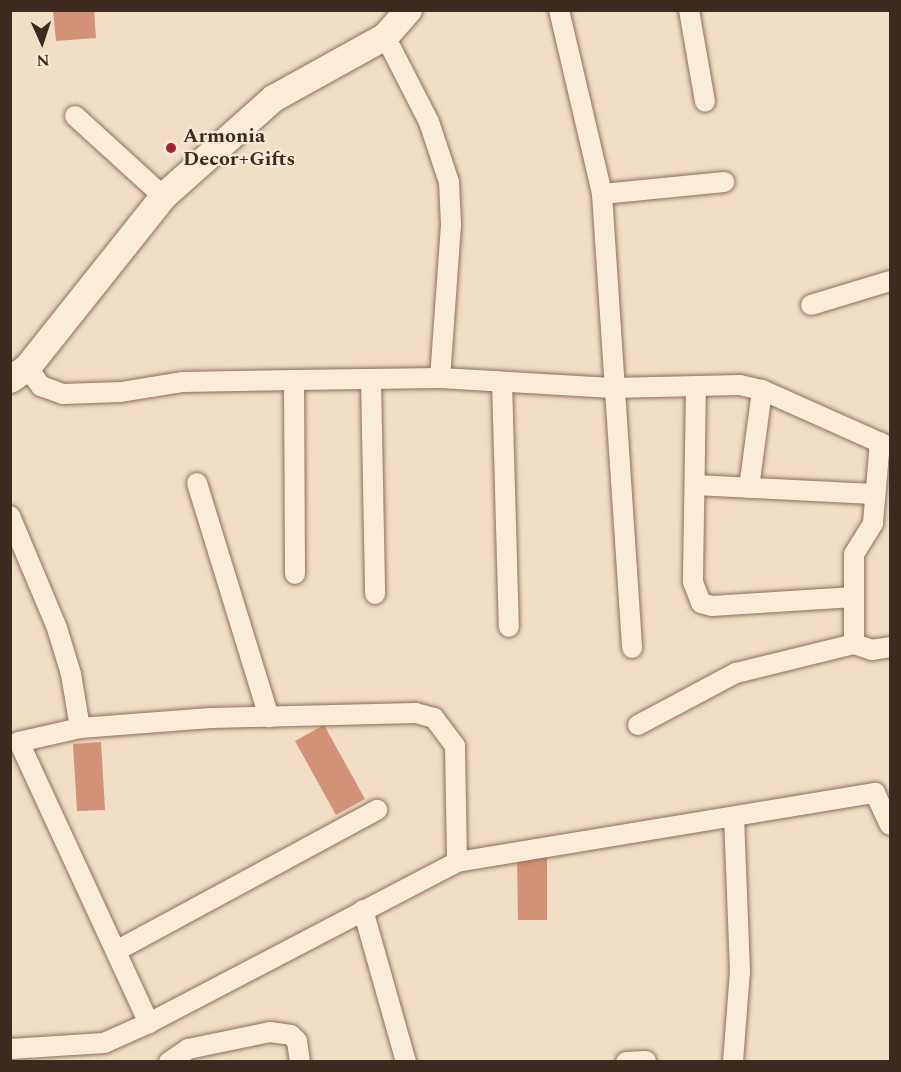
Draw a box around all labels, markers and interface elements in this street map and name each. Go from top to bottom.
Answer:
north arrow [12,12,72,72]
text: N [36,48,50,72]
place label: Armonia Decor+Gifts [183,124,295,171]
marker: Armonia Decor+Gifts [164,141,178,155]

